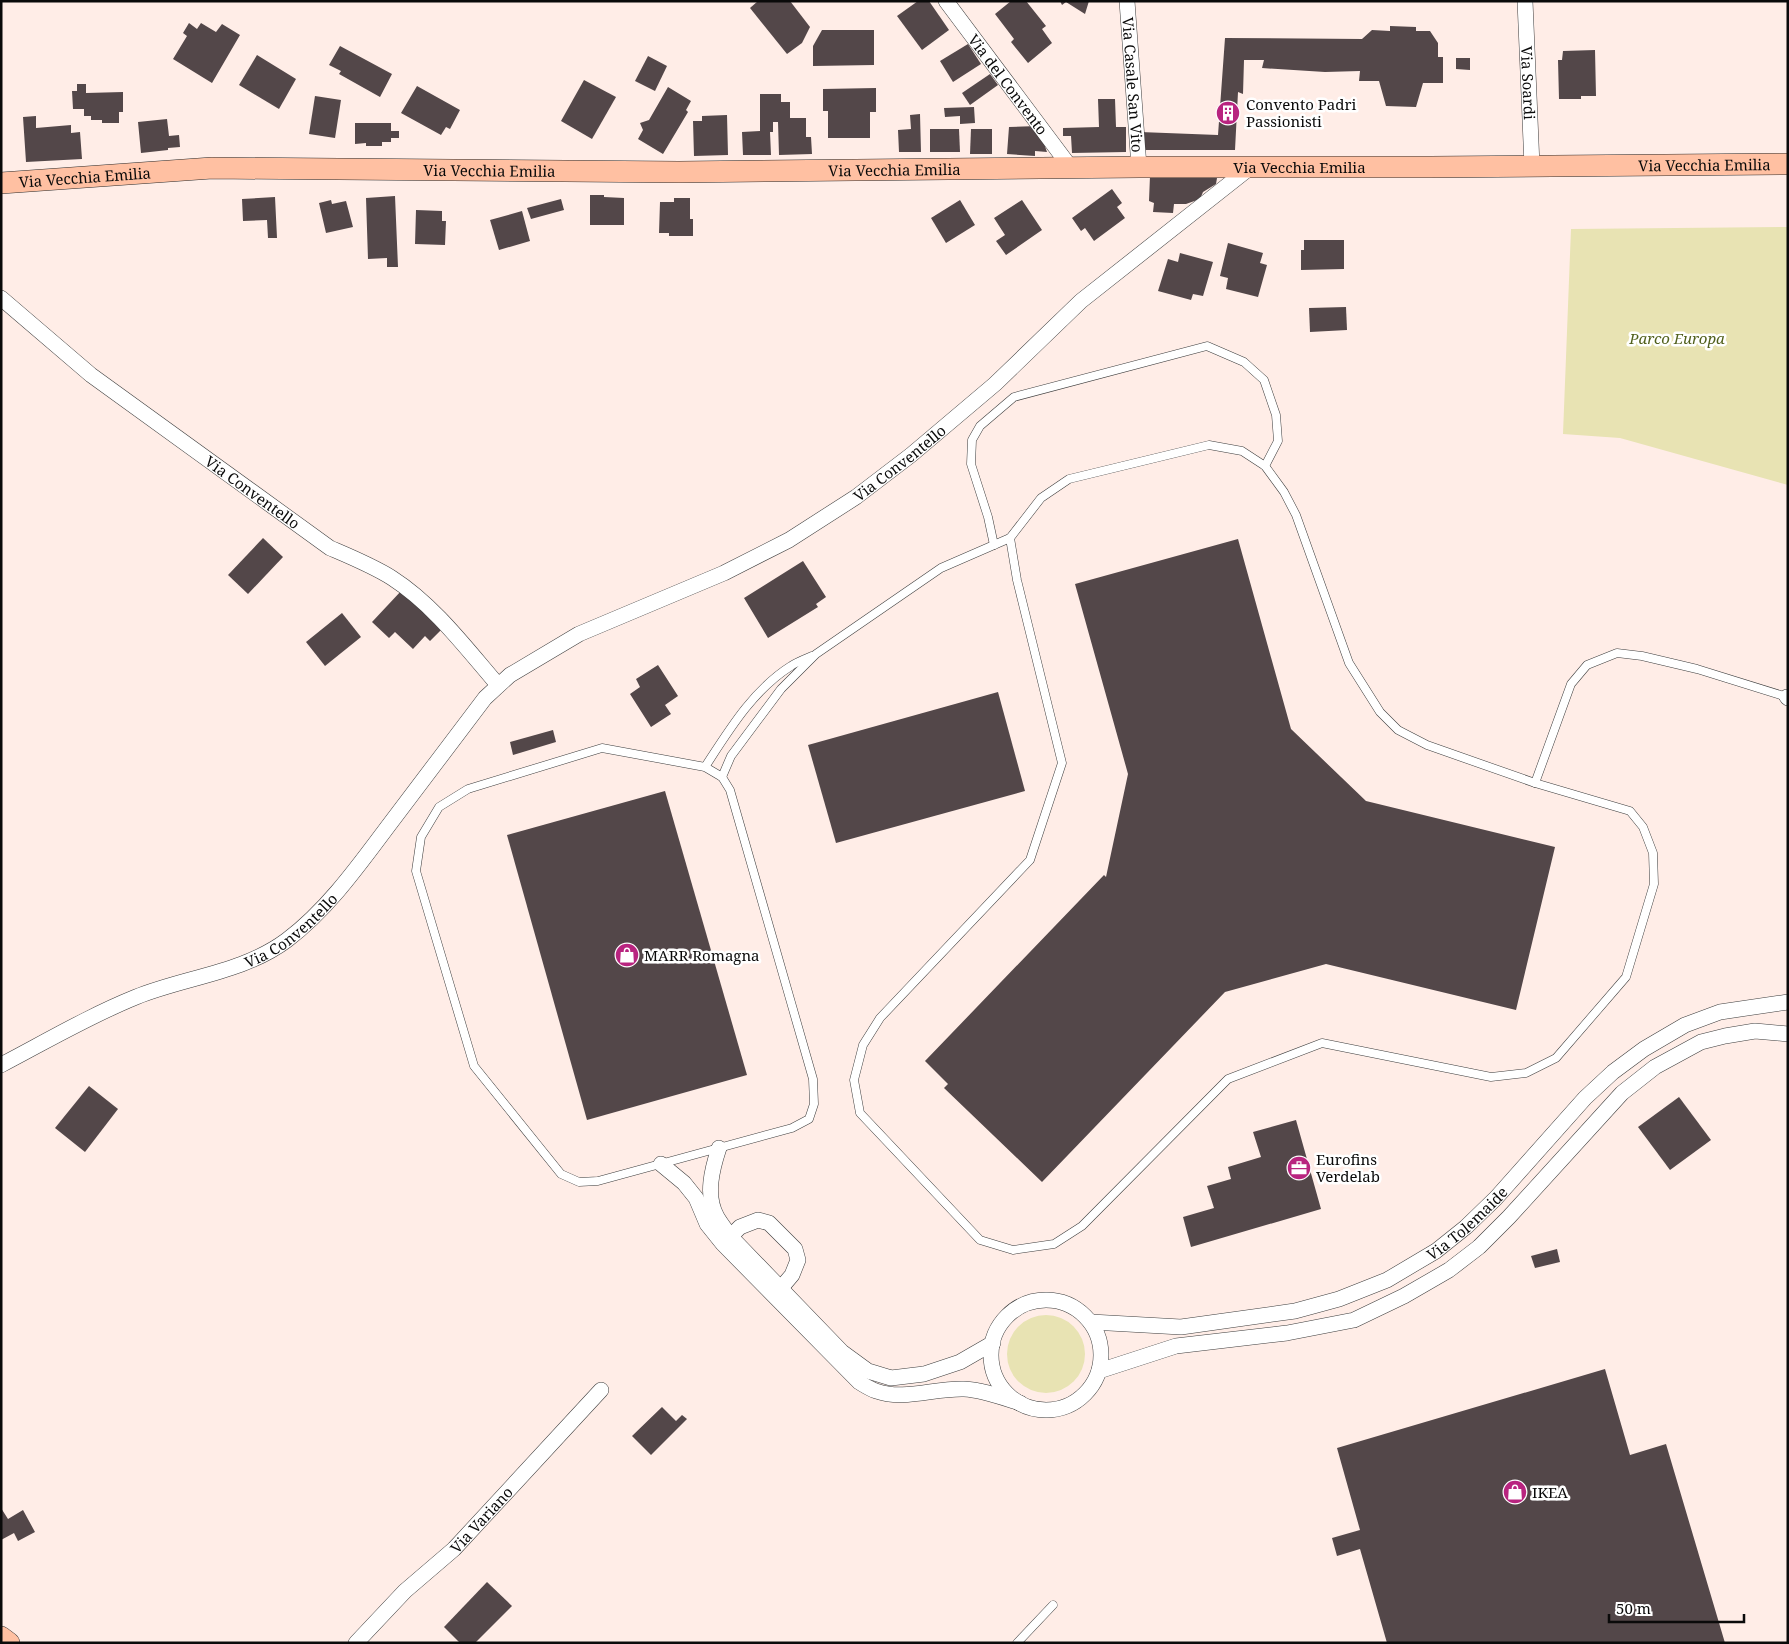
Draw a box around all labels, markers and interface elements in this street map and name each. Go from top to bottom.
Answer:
street label: Via Casale San Vito [1118,16,1148,153]
street label: Via del Convento [964,30,1053,139]
street label: Via Soardi [1517,46,1540,120]
place label: Convento Padri Passionisti [1246,94,1357,131]
building icon: Convento Padri Passionisti [1215,100,1241,126]
street label: Via Vecchia Emilia [1638,154,1771,175]
street label: Via Vecchia Emilia [1233,157,1366,177]
street label: Via Vecchia Emilia [828,159,961,180]
street label: Via Vecchia Emilia [423,160,556,181]
street label: Via Vecchia Emilia [18,162,152,192]
park label: Parco Europa [1628,328,1725,348]
street label: Via Conventello [849,420,950,506]
street label: Via Conventello [201,451,304,533]
street label: Via Conventello [241,889,341,972]
shop icon: MARR Romagna [614,942,640,968]
place label: MARR Romagna [644,945,760,965]
place label: Eurofins Verdelab [1316,1149,1380,1186]
office icon: Eurofins Verdelab [1286,1155,1312,1181]
street label: Via Tolemaide [1423,1182,1512,1264]
shop icon: IKEA [1502,1479,1528,1505]
street label: Via Variano [445,1482,517,1557]
place label: IKEA [1532,1482,1568,1502]
scale bar [1609,1592,1744,1624]
text: 50 m [1616,1598,1651,1618]

